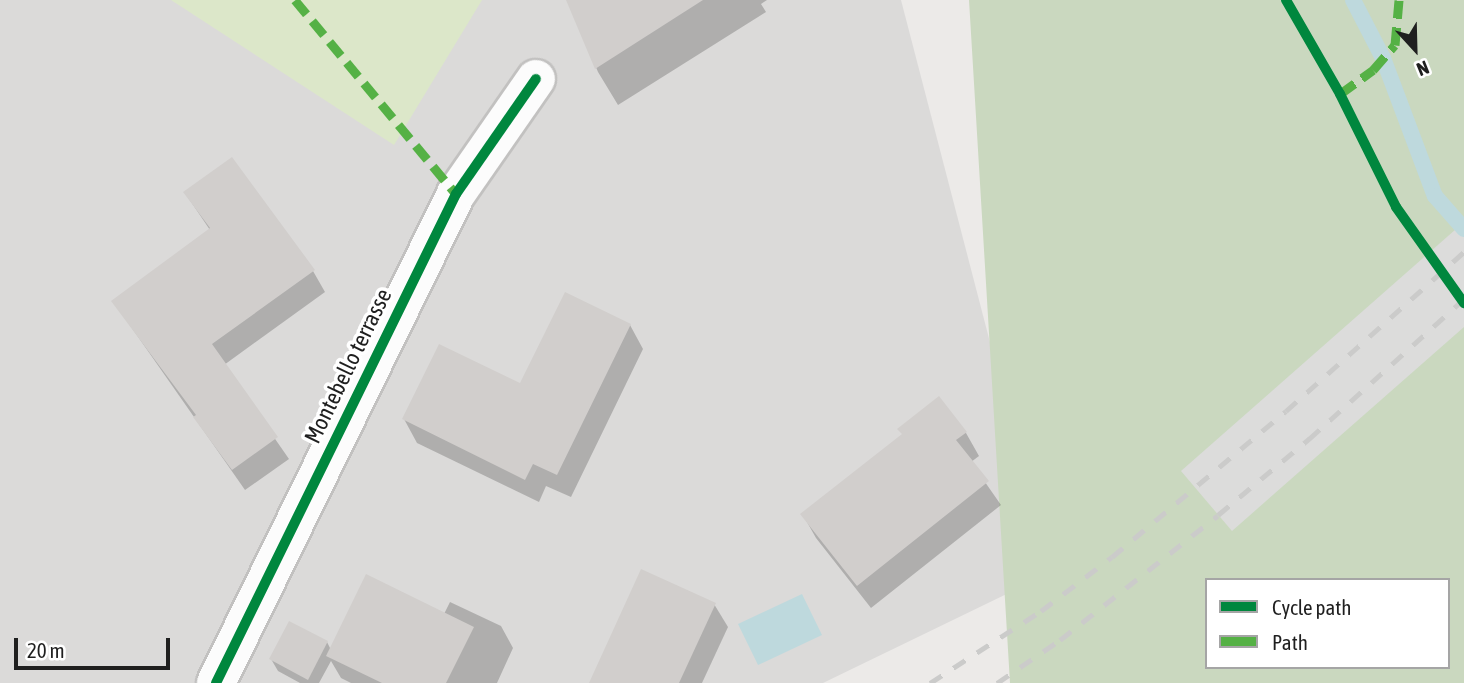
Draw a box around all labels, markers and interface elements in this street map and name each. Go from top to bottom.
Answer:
north arrow [1380,14,1450,84]
text: N [1414,56,1432,81]
street label: Montebello terrasse [299,284,397,448]
legend [1205,578,1450,669]
text: Cycle path [1272,595,1351,619]
scale bar [18,624,173,668]
text: Path [1272,630,1308,654]
text: 20 m [27,638,65,662]

